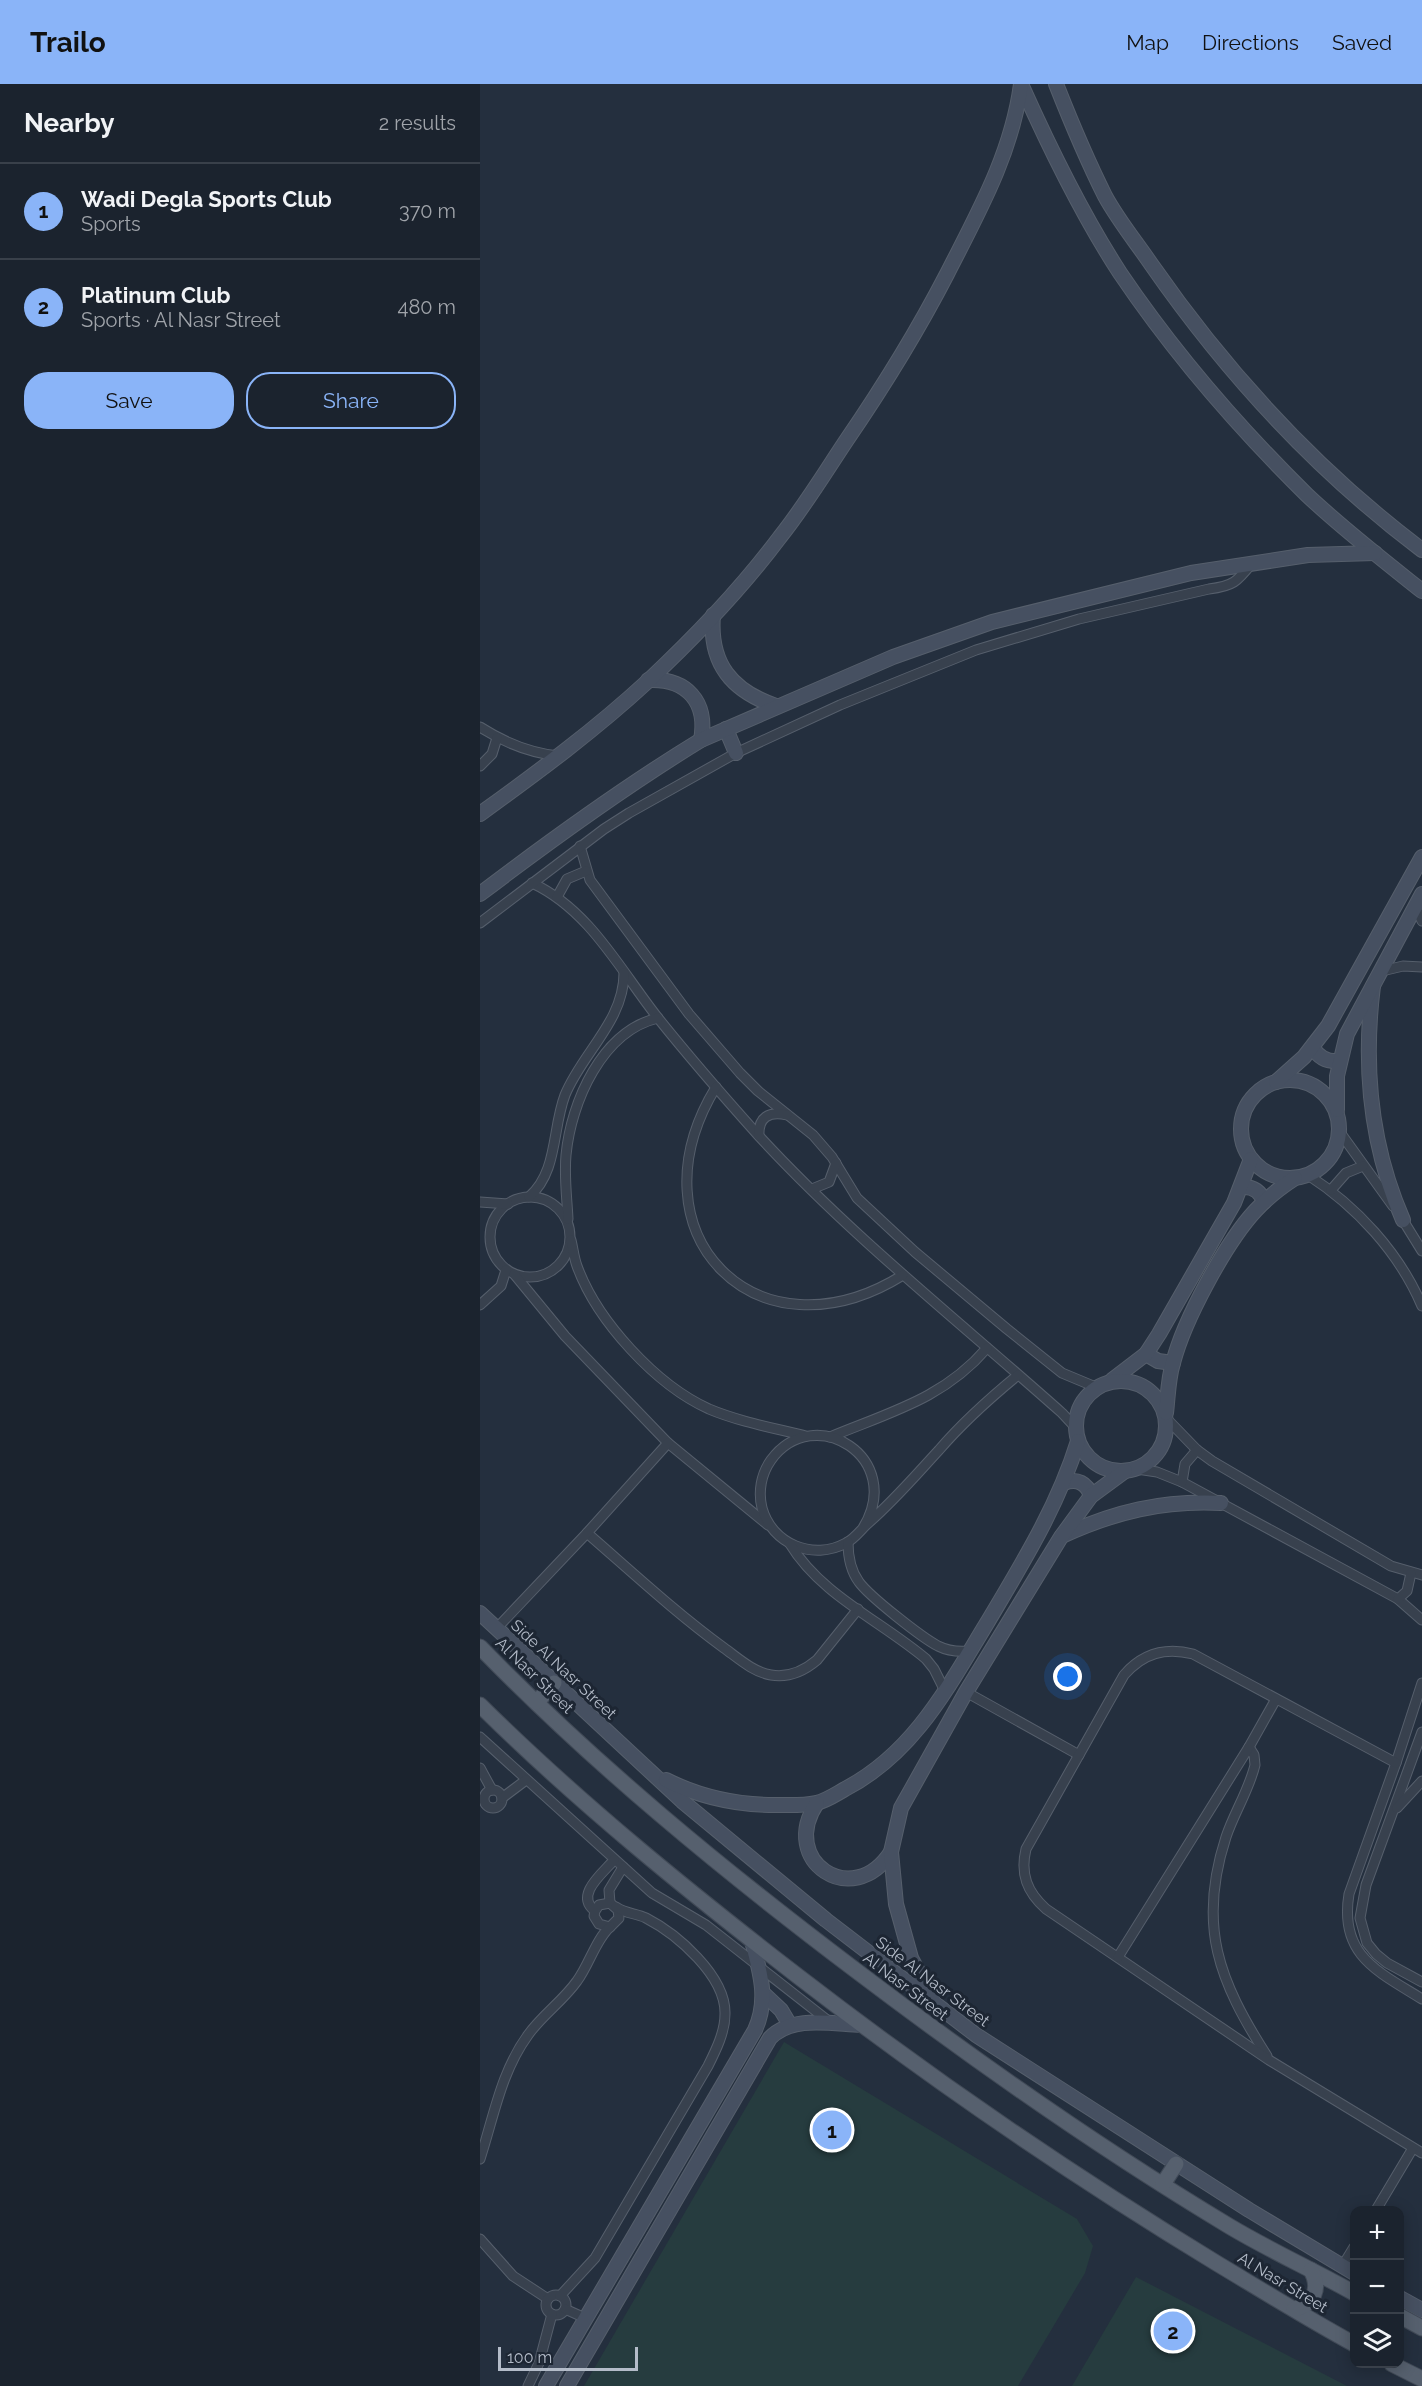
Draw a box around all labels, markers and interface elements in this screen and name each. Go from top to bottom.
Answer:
text: Trailo [30,26,106,59]
text: Map [1126,30,1169,55]
text: Directions [1202,30,1299,55]
text: Saved [1332,30,1392,55]
text: Nearby [24,108,114,138]
text: 2 results [379,111,456,135]
text: Wadi Degla Sports Club [81,186,332,212]
text: 1 [39,199,48,223]
text: 370 m [399,199,456,223]
text: Sports [81,212,141,236]
text: Platinum Club [81,282,231,308]
text: 2 [38,295,49,319]
text: 480 m [398,295,456,319]
text: Sports · Al Nasr Street [81,308,281,332]
button: Save [24,372,234,429]
button: Share [246,372,456,429]
street label: Side Al Nasr Street [507,1615,621,1723]
street label: Al Nasr Street [492,1633,578,1717]
your location [1053,1662,1082,1691]
street label: Side Al Nasr Street [872,1932,994,2030]
street label: Al Nasr Street [859,1948,953,2024]
pin: 1 [812,2108,852,2152]
map controls [1350,2206,1404,2368]
button: + [1350,2206,1404,2260]
street label: Al Nasr Street [1234,2248,1332,2317]
button: − [1350,2260,1404,2314]
pin: 2 [1154,2308,1192,2354]
button: layers [1350,2314,1404,2368]
scale bar [498,2344,638,2372]
text: 100 m [507,2348,552,2367]

